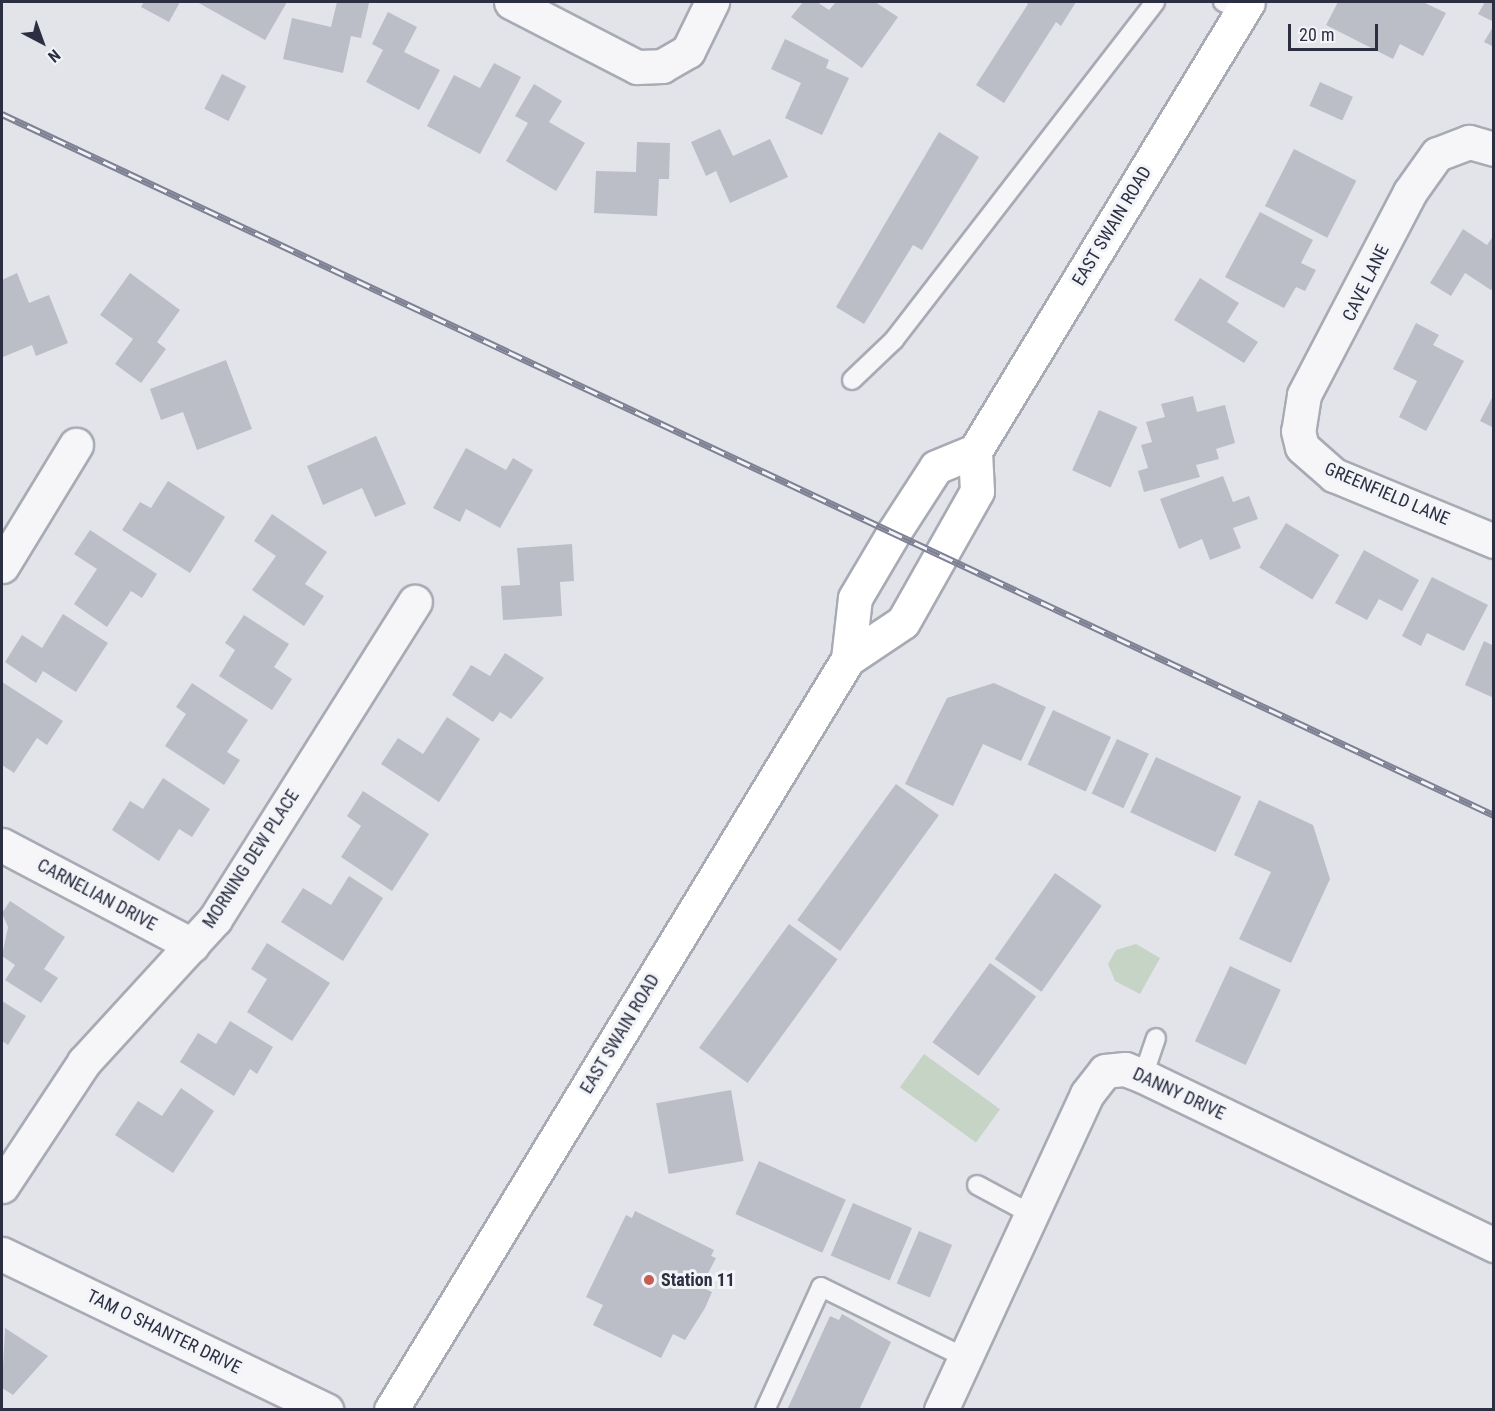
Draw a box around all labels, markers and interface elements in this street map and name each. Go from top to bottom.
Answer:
north arrow [12,12,72,72]
scale bar [1291,12,1381,50]
text: 20 m [1299,24,1334,45]
text: N [44,46,64,66]
street label: EAST SWAIN ROAD [1068,162,1156,290]
street label: CAVE LANE [1338,241,1394,325]
street label: GREENFIELD LANE [1321,458,1453,530]
street label: MORNING DEW PLACE [198,786,304,932]
street label: CARNELIAN DRIVE [33,854,161,936]
street label: EAST SWAIN ROAD [576,970,664,1098]
street label: DANNY DRIVE [1129,1063,1229,1125]
place label: Station 11 [661,1269,735,1291]
marker: Station 11 [642,1273,656,1287]
street label: TAM O SHANTER DRIVE [83,1285,245,1379]

